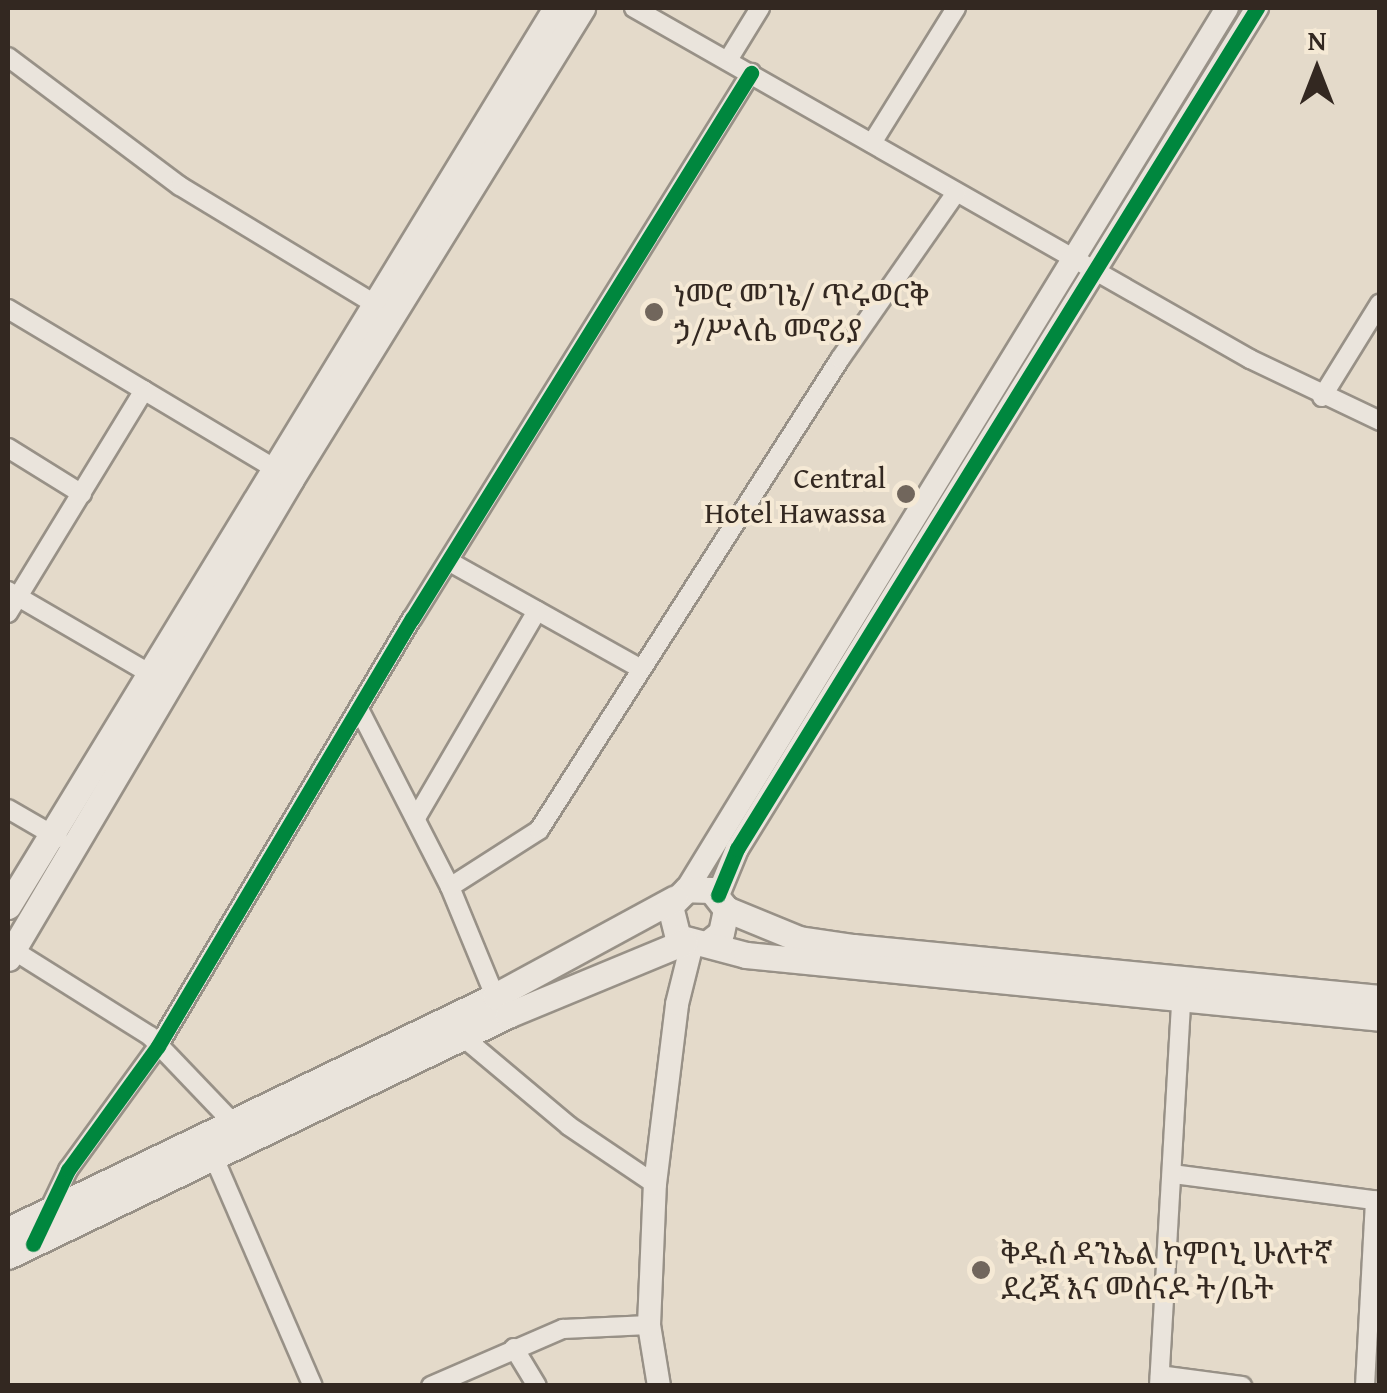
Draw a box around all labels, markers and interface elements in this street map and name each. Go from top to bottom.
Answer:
text: N [1308,19,1326,60]
north arrow [1267,20,1367,120]
place label: ነመሮ መገኔ/ ጥሩወርቅ ኃ/ሥላሴ መኖሪያ [674,277,929,348]
marker: ነመሮ መገኔ/ ጥሩወርቅ ኃ/ሥላሴ መኖሪያ [643,301,665,323]
place label: Central Hotel Hawassa [704,459,886,530]
marker: Central Hotel Hawassa [895,483,917,505]
place label: ቅዱስ ዳንኤል ኮምቦኒ ሁለተኛ ደረጃ እና መሰናዶ ት/ቤት [1001,1235,1333,1306]
marker: ቅዱስ ዳንኤል ኮምቦኒ ሁለተኛ ደረጃ እና መሰናዶ ት/ቤት [970,1259,992,1281]

